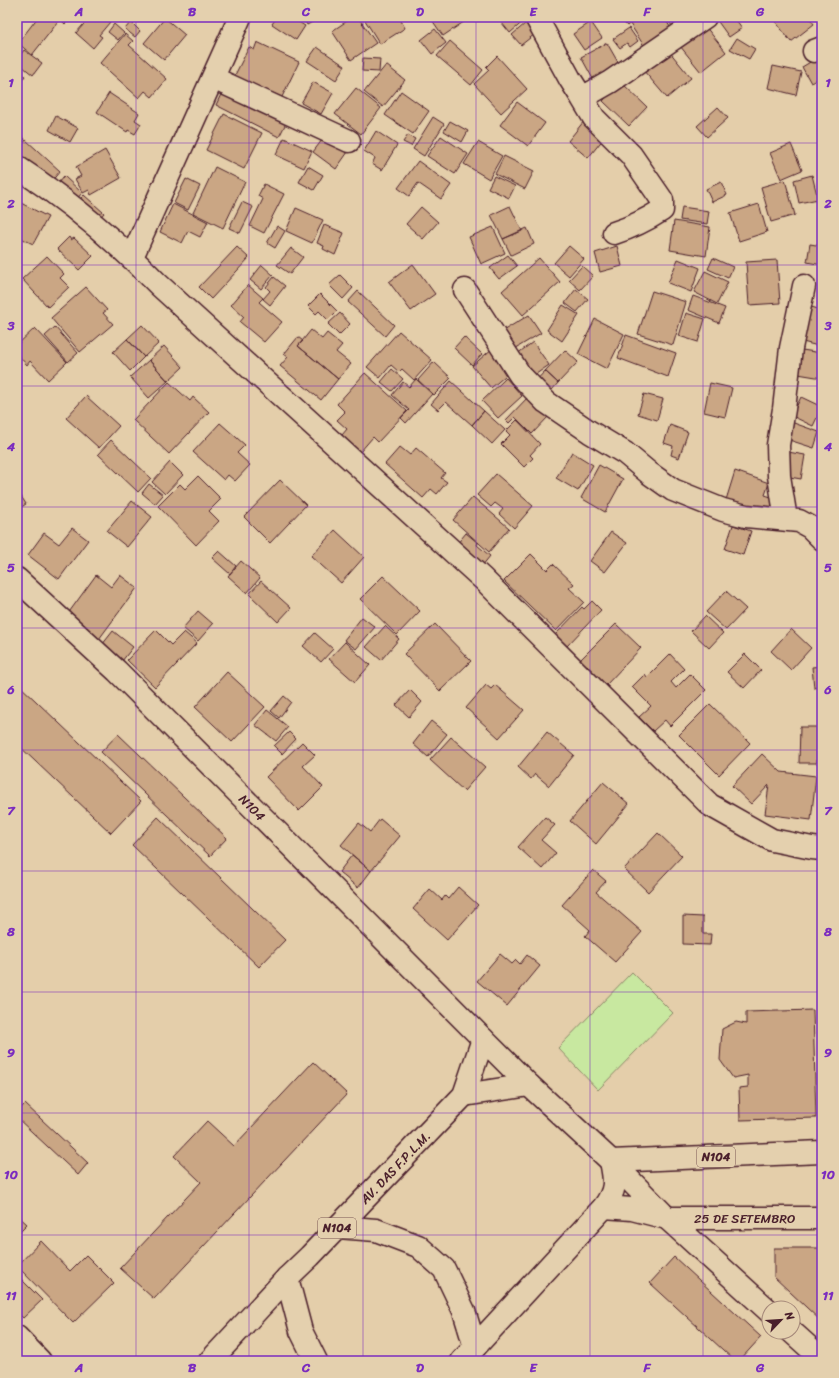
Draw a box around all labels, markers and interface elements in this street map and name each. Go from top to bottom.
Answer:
text: A [74,0,83,23]
text: B [188,0,197,23]
text: C [301,0,311,23]
text: D [416,0,424,23]
text: E [529,0,538,23]
text: F [642,0,651,23]
text: G [755,0,765,23]
text: 1 [8,71,14,94]
text: 1 [825,71,831,94]
text: 2 [6,192,15,215]
text: 2 [823,192,832,215]
text: 3 [6,314,15,337]
text: 3 [823,314,832,337]
text: 4 [6,435,16,458]
text: 4 [823,435,833,458]
text: 5 [7,556,15,579]
text: 5 [824,556,832,579]
text: 6 [6,678,15,701]
text: 6 [823,678,832,701]
street label: N104 [233,788,271,827]
text: 7 [7,799,16,822]
text: 7 [824,799,833,822]
text: 8 [6,920,15,943]
text: 8 [823,920,832,943]
text: 9 [7,1041,15,1064]
text: 9 [824,1041,832,1064]
street label: AV. DAS F.P.L.M. [354,1125,436,1210]
road number: N104 [697,1147,735,1167]
text: 10 [4,1163,18,1186]
text: 10 [821,1163,835,1186]
street label: 25 DE SETEMBRO [694,1207,796,1230]
road number: N104 [318,1218,356,1238]
text: 11 [5,1284,17,1307]
text: 11 [822,1284,834,1307]
north arrow [761,1300,801,1340]
text: N [779,1308,800,1324]
text: A [74,1356,83,1378]
text: B [188,1356,197,1378]
text: C [301,1356,311,1378]
text: D [416,1356,424,1378]
text: E [529,1356,538,1378]
text: F [642,1356,651,1378]
text: G [755,1356,765,1378]

